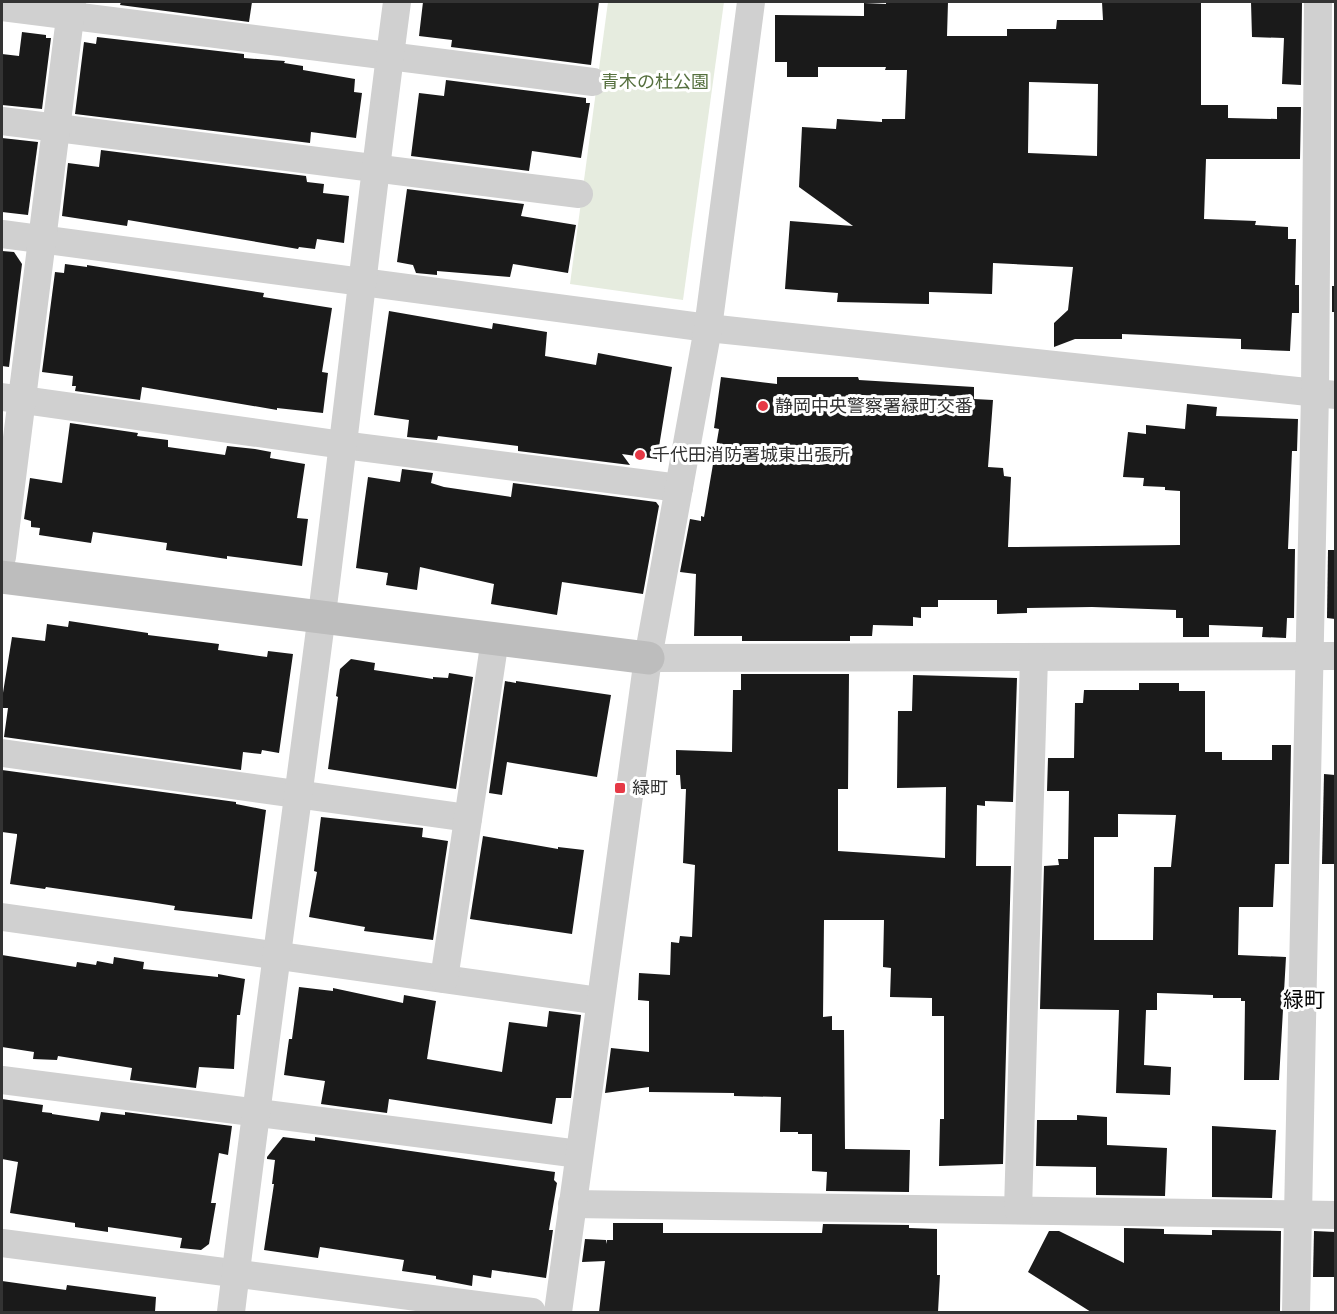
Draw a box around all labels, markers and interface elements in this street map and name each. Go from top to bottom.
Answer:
park label: 青木の杜公園 [601,70,709,94]
place label: 静岡中央警察署緑町交番 [775,394,973,418]
marker: 静岡中央警察署緑町交番 [756,399,770,413]
place label: 千代田消防署城東出張所 [652,443,850,467]
marker: 千代田消防署城東出張所 [633,448,647,462]
place label: 緑町 [632,776,668,800]
marker: 緑町 [613,781,627,795]
district label: 緑町 [1283,986,1325,1014]

